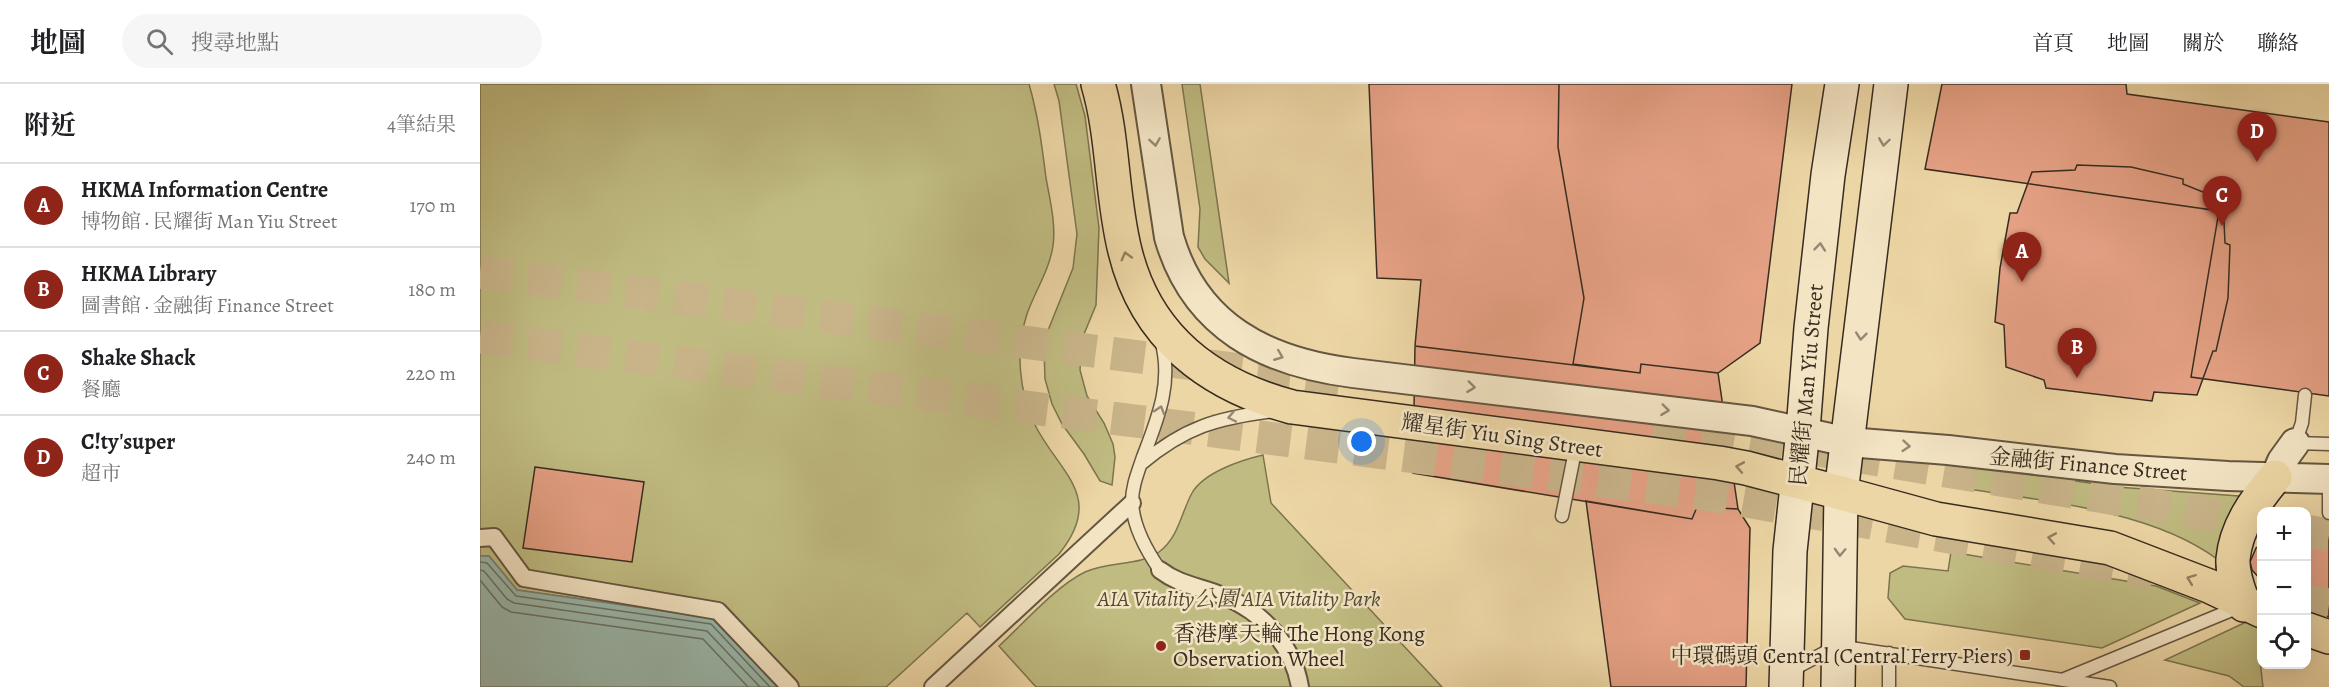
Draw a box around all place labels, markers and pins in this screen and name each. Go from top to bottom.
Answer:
pin: D [2238,112,2276,162]
pin: C [2202,176,2242,226]
pin: A [2002,232,2042,282]
pin: B [2058,328,2096,378]
place label: 香港摩天輪 The Hong Kong Observation Wheel [1173,619,1425,674]
marker: 香港摩天輪 The Hong Kong Observation Wheel [1154,639,1168,653]
place label: 中環碼頭 Central (Central Ferry Piers) [1670,641,2013,671]
marker: 中環碼頭 Central (Central Ferry Piers) [2018,648,2032,662]

